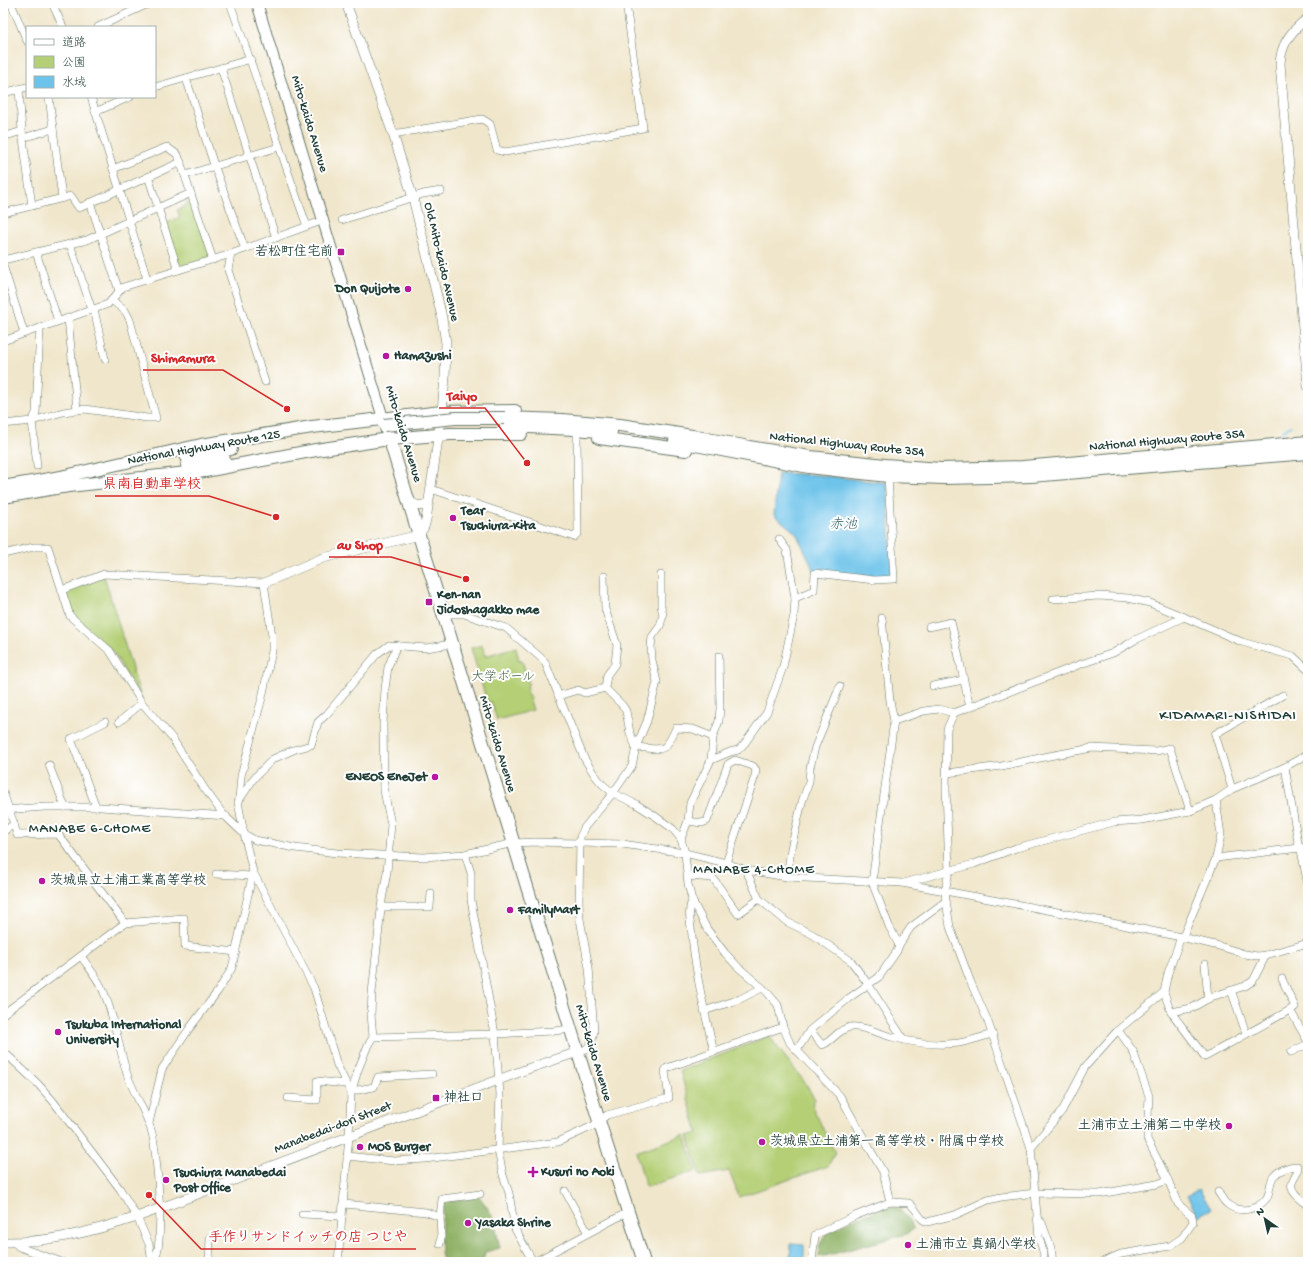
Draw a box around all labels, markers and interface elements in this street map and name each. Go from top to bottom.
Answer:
legend [26,26,156,98]
text: 道路 [62,36,86,51]
text: 公園 [62,56,86,71]
street label: Mito-kaido Avenue [287,74,331,174]
text: 水域 [62,76,86,91]
street label: Old Mito-kaido Avenue [420,201,462,323]
place label: 若松町住宅前 [255,244,333,260]
marker: 若松町住宅前 [336,247,346,257]
place label: Don Quijote [334,282,401,297]
marker: Don Quijote [403,284,413,294]
callout: Shimamura [143,344,223,370]
place label: Hamazushi [394,349,452,364]
text: Shimamura [151,351,216,368]
marker: Hamazushi [381,351,391,361]
callout: Taiyo [439,382,485,408]
street label: Mito-kaido Avenue [381,384,425,484]
text: Taiyo [446,389,478,406]
street label: National Highway Route 125 [127,427,282,469]
street label: National Highway Route 354 [1089,427,1245,455]
street label: National Highway Route 354 [769,429,925,461]
callout: 県南自動車学校 [95,470,209,496]
text: 県南自動車学校 [103,476,201,494]
place label: Tear Tsuchiura-Kita [460,504,536,534]
marker: Tear Tsuchiura-Kita [448,513,458,523]
water label: 赤池 [829,516,858,534]
callout: au Shop [329,531,391,557]
text: au Shop [336,538,383,555]
place label: Ken-nan Jidoshagakko mae [436,588,541,618]
marker: Ken-nan Jidoshagakko mae [424,597,434,607]
park label: 大学ボール [471,669,535,685]
street label: Mito-kaido Avenue [475,694,519,794]
district label: KIDAMARI-NISHIDAI [1159,707,1297,725]
place label: ENEOS EneJet [345,770,429,785]
marker: ENEOS EneJet [430,772,440,782]
district label: MANABE 6-CHOME [29,821,152,838]
district label: MANABE 4-CHOME [693,862,815,879]
place label: 茨城県立土浦工業高等学校 [50,873,206,889]
marker: 茨城県立土浦工業高等学校 [37,876,47,886]
place label: FamilyMart [517,903,581,918]
marker: FamilyMart [505,905,515,915]
street label: Mito-kaido Avenue [571,1003,615,1103]
place label: Tsukuba International University [65,1018,182,1048]
marker: Tsukuba International University [53,1027,63,1037]
place label: 神社口 [444,1090,483,1106]
marker: 神社口 [431,1093,441,1103]
street label: Manabedai-dori Street [272,1098,395,1157]
place label: 土浦市立土浦第二中学校 [1078,1118,1221,1134]
marker: 土浦市立土浦第二中学校 [1224,1121,1234,1131]
place label: 茨城県立土浦第一高等学校・附属中学校 [770,1134,1004,1150]
marker: 茨城県立土浦第一高等学校・附属中学校 [757,1137,767,1147]
place label: MOS Burger [368,1140,431,1155]
marker: MOS Burger [355,1142,365,1152]
place label: Kusuri no Aoki [540,1165,615,1180]
place label: Tsuchiura Manabedai Post Office [173,1166,286,1196]
marker: Kusuri no Aoki [528,1167,538,1177]
marker: Tsuchiura Manabedai Post Office [161,1175,171,1185]
north arrow [1245,1199,1285,1239]
text: N [1254,1205,1267,1219]
place label: Yasaka Shrine [474,1216,552,1231]
marker: Yasaka Shrine [463,1218,473,1228]
callout: 手作りサンドイッチの店 つじや [201,1223,416,1249]
text: 手作りサンドイッチの店 つじや [208,1230,408,1247]
place label: 土浦市立 真鍋小学校 [916,1237,1036,1253]
marker: 土浦市立 真鍋小学校 [903,1240,913,1250]

